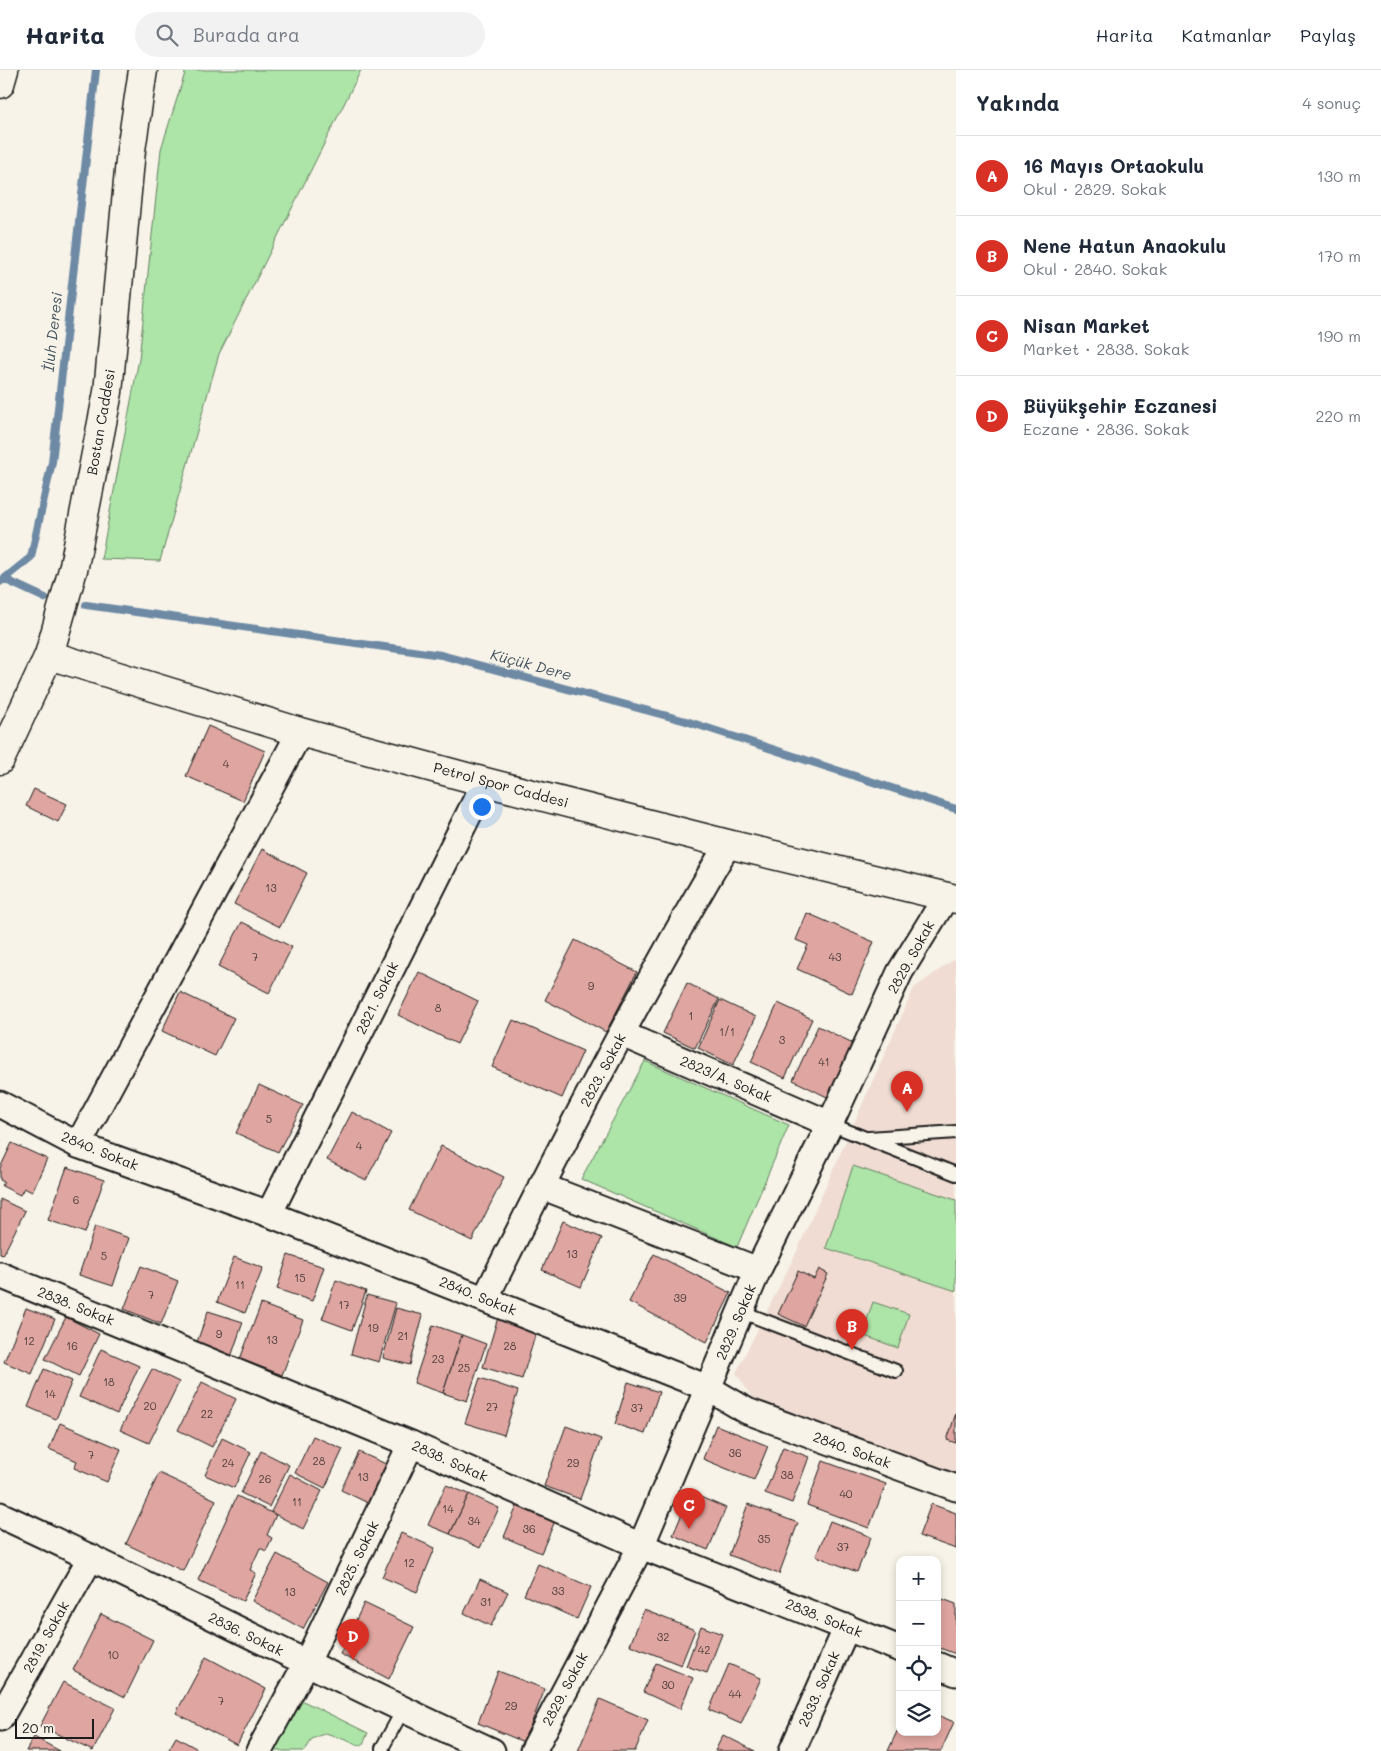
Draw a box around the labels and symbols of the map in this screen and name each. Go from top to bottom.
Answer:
water label: İluh Deresi [38,291,66,373]
street label: Bostan Caddesi [82,367,119,476]
water label: Küçük Dere [488,644,574,685]
house number: 4 [223,756,230,771]
street label: Petrol Spor Caddesi [431,757,571,812]
your location [469,794,495,820]
house number: 13 [265,880,277,895]
street label: 2829. Sokak [883,917,938,997]
house number: 7 [252,949,258,964]
house number: 43 [829,949,842,964]
street label: 2821. Sokak [351,958,402,1037]
house number: 9 [588,978,595,993]
house number: 8 [435,1000,442,1015]
house number: 1 [689,1008,693,1023]
house number: 1/1 [719,1024,735,1039]
street label: 2823. Sokak [575,1030,630,1110]
house number: 3 [779,1032,786,1047]
street label: 2823/A. Sokak [678,1051,775,1106]
house number: 41 [818,1054,830,1069]
pin: A [891,1071,923,1112]
house number: 5 [266,1111,272,1126]
street label: 2840. Sokak [59,1126,142,1175]
house number: 4 [356,1138,363,1153]
house number: 6 [73,1192,79,1207]
house number: 13 [566,1246,578,1261]
house number: 5 [101,1248,107,1263]
house number: 15 [294,1270,306,1285]
street label: 2840. Sokak [437,1271,520,1320]
house number: 11 [235,1277,245,1292]
street label: 2838. Sokak [35,1281,117,1330]
street label: 2829. Sokak [711,1281,760,1363]
house number: 7 [148,1287,154,1302]
house number: 39 [674,1290,687,1305]
house number: 17 [338,1297,350,1312]
pin: B [836,1309,868,1350]
house number: 19 [367,1320,379,1335]
house number: 9 [216,1326,223,1341]
house number: 21 [397,1328,409,1343]
house number: 13 [266,1332,278,1347]
house number: 12 [23,1333,35,1348]
house number: 16 [66,1338,78,1353]
house number: 28 [504,1338,517,1353]
house number: 23 [432,1351,445,1366]
house number: 25 [458,1360,470,1375]
house number: 18 [103,1374,115,1389]
house number: 14 [44,1386,56,1401]
house number: 20 [144,1398,157,1413]
house number: 27 [486,1399,498,1414]
house number: 37 [631,1400,643,1415]
house number: 22 [201,1406,213,1421]
street label: 2840. Sokak [811,1427,894,1472]
street label: 2838. Sokak [409,1435,491,1486]
house number: 36 [728,1445,742,1460]
house number: 7 [88,1447,94,1462]
house number: 28 [313,1453,326,1468]
house number: 24 [222,1455,235,1470]
house number: 29 [567,1455,580,1470]
house number: 38 [780,1467,794,1482]
house number: 13 [357,1469,369,1484]
house number: 26 [259,1471,271,1486]
house number: 40 [839,1486,853,1501]
pin: C [673,1488,705,1529]
house number: 11 [292,1494,302,1509]
house number: 14 [442,1501,454,1516]
house number: 34 [468,1513,481,1528]
street label: 2825. Sokak [330,1517,383,1598]
house number: 36 [522,1521,536,1536]
house number: 35 [758,1531,770,1546]
house number: 37 [837,1539,849,1554]
house number: 12 [403,1555,415,1570]
house number: 33 [552,1583,565,1598]
house number: 13 [284,1584,296,1599]
street label: 2838. Sokak [783,1593,865,1642]
house number: 31 [480,1594,492,1609]
street label: 2819. Sokak [18,1598,73,1676]
street label: 2836. Sokak [206,1607,287,1660]
pin: D [337,1619,369,1660]
house number: 32 [657,1629,669,1644]
house number: 42 [698,1642,710,1657]
house number: 10 [107,1647,119,1662]
street label: 2833. Sokak [793,1648,844,1730]
street label: 2829. Sokak [537,1649,592,1729]
house number: 30 [661,1677,675,1692]
house number: 44 [729,1686,742,1701]
house number: 7 [218,1693,224,1708]
house number: 29 [505,1698,518,1713]
scale bar [15,1716,94,1739]

